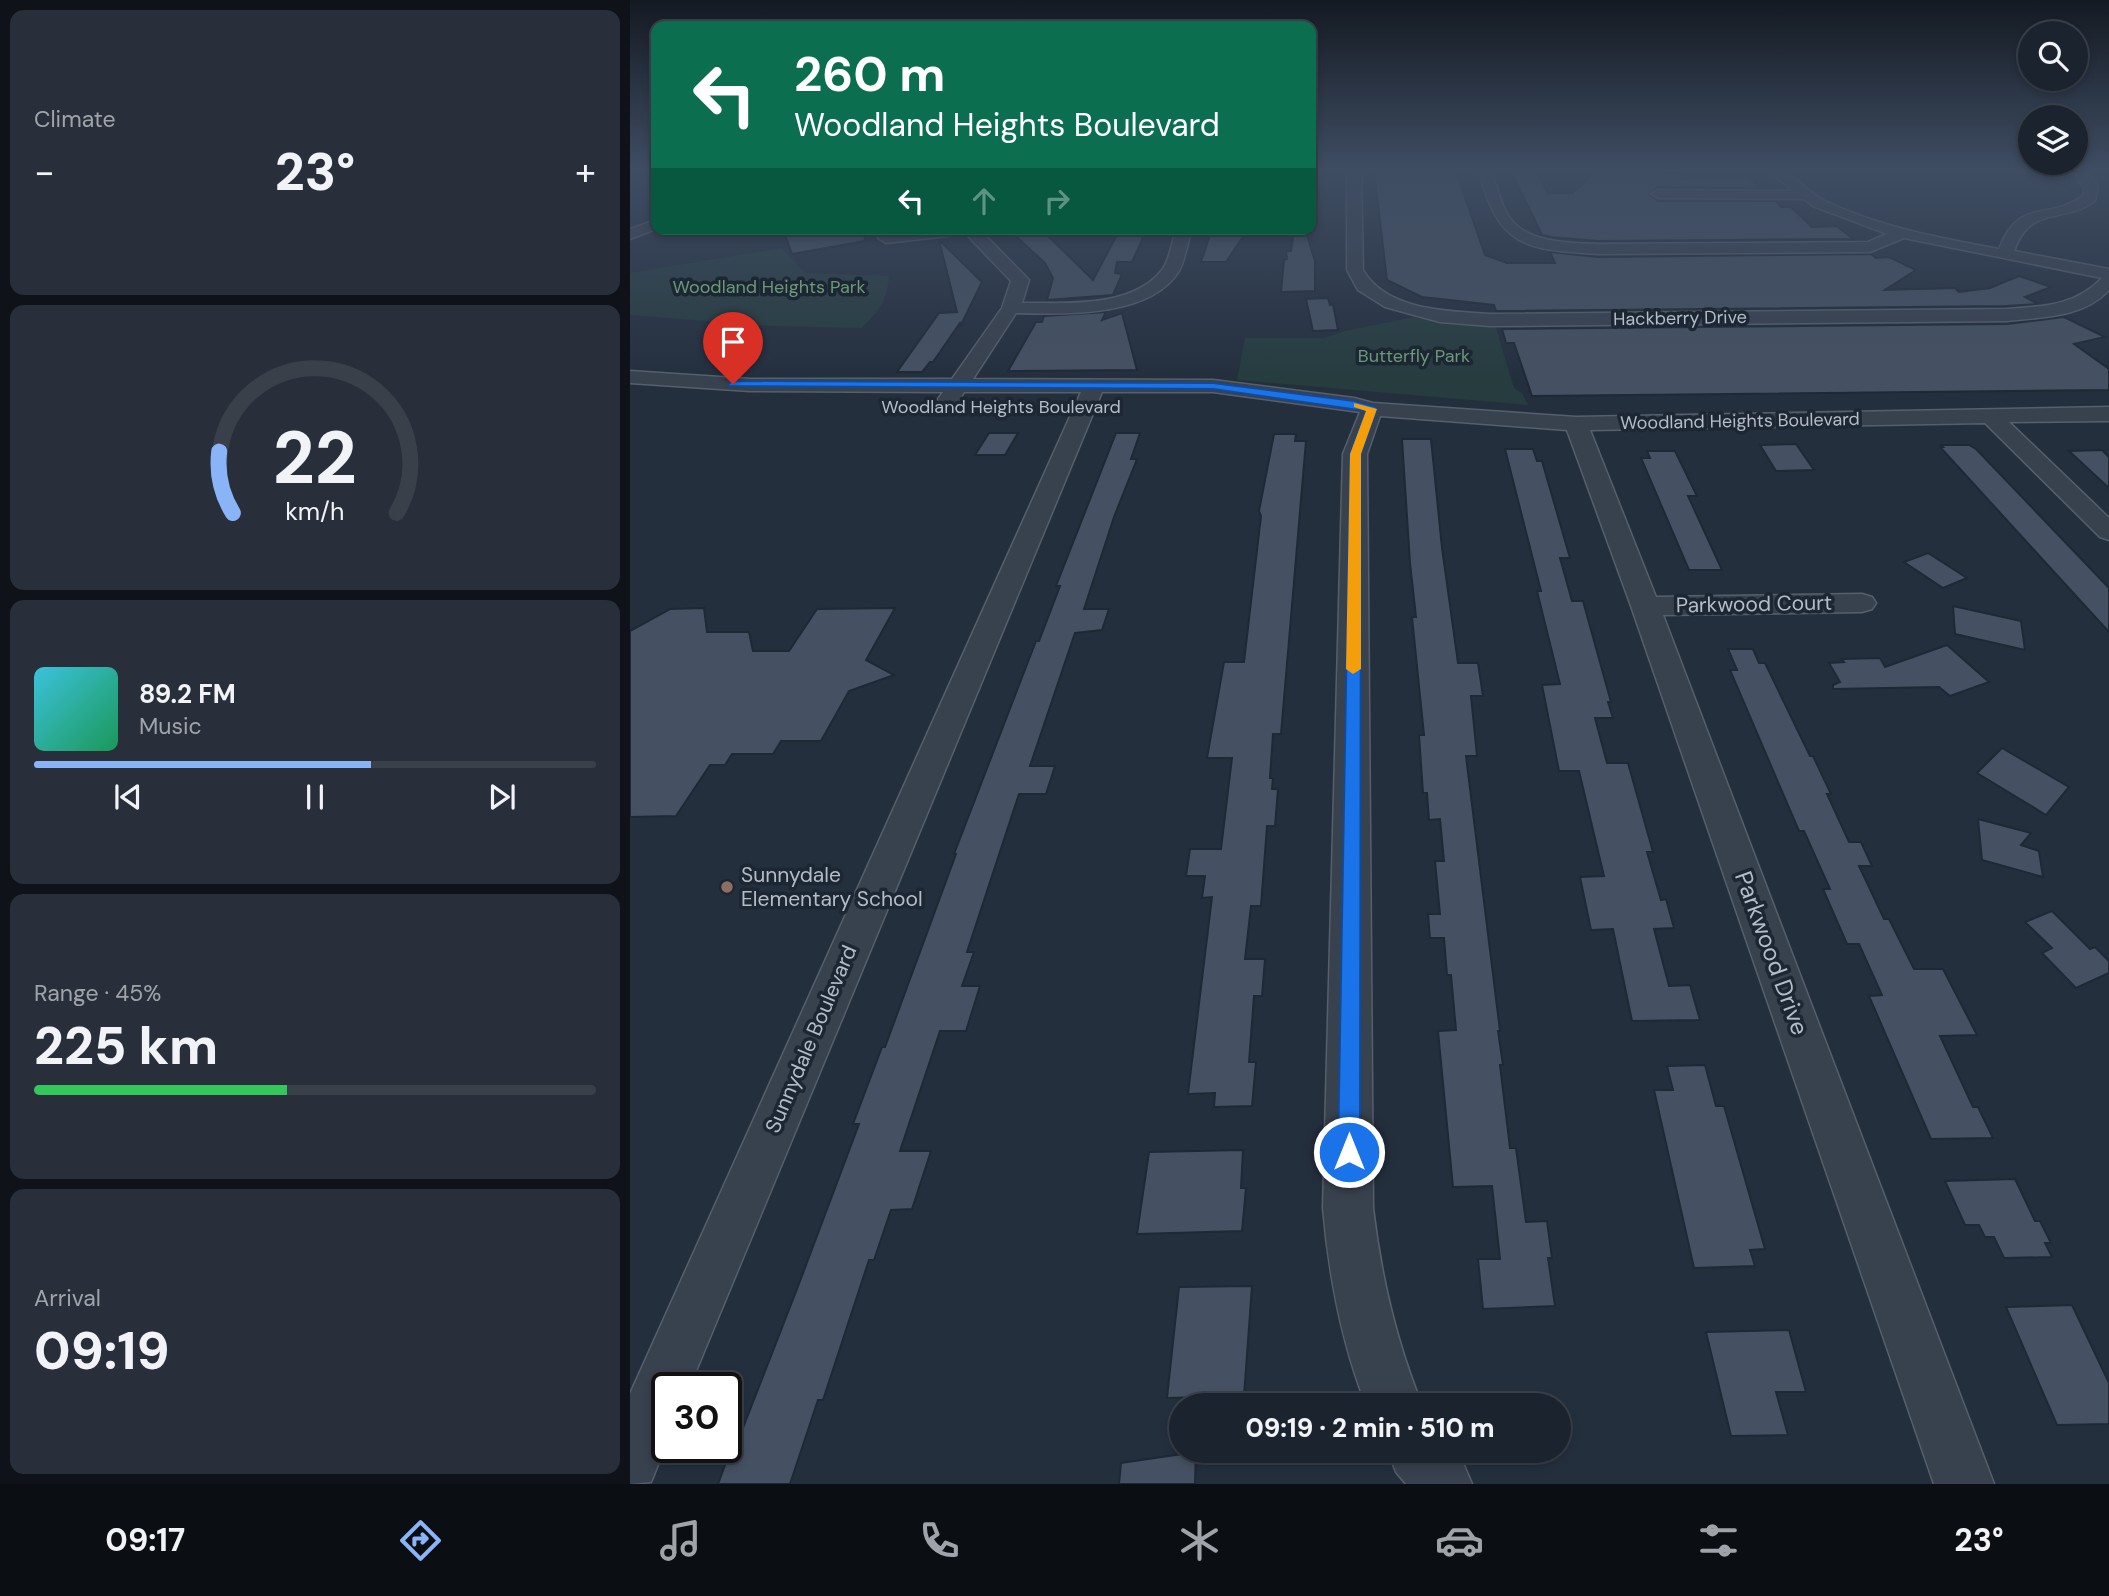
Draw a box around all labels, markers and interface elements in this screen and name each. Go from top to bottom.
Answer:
map controls [2018,21,2088,175]
button: search [2018,21,2088,91]
text: 260 m [794,42,945,106]
icon: left [679,49,770,140]
text: Climate [34,104,116,134]
text: Woodland Heights Boulevard [794,104,1220,146]
button: layers [2018,105,2088,175]
text: 23° [275,138,355,206]
text: − [34,147,55,197]
text: + [575,147,596,197]
icon: left [892,182,930,220]
icon: ahead [965,182,1003,220]
icon: right [1038,182,1076,220]
park label: Woodland Heights Park [673,275,865,299]
street label: Hackberry Drive [1613,305,1747,331]
pin [703,312,763,384]
icon: arrive [714,323,752,361]
park label: Butterfly Park [1358,344,1470,368]
street label: Woodland Heights Boulevard [881,395,1121,419]
street label: Woodland Heights Boulevard [1620,407,1860,435]
text: 22 [273,412,357,507]
text: km/h [285,495,345,528]
street label: Parkwood Court [1676,589,1832,619]
text: 89.2 FM [139,677,236,711]
text: Music [139,711,202,741]
icon: previous [109,778,147,816]
icon: pause [296,778,334,816]
icon: next [483,778,521,816]
place label: Sunnydale Elementary School [741,861,923,913]
street label: Parkwood Drive [1728,867,1816,1039]
marker: Sunnydale Elementary School [719,879,735,895]
street label: Sunnydale Boulevard [759,941,863,1137]
text: Range · 45% [34,978,161,1008]
text: 225 km [34,1012,218,1080]
position arrow [1312,1115,1386,1189]
text: Arrival [34,1283,101,1313]
text: 09:19 [34,1317,169,1385]
speed limit sign: 30 [651,1372,742,1463]
text: 09:19 · 2 min · 510 m [1245,1411,1495,1445]
icon: directions [396,1516,445,1565]
icon: music [656,1516,705,1565]
icon: phone [915,1516,964,1565]
icon: climate [1175,1516,1224,1565]
icon: car [1435,1516,1484,1565]
icon: filters [1694,1516,1743,1565]
text: 09:17 [105,1519,185,1561]
text: 23° [1954,1519,2004,1561]

